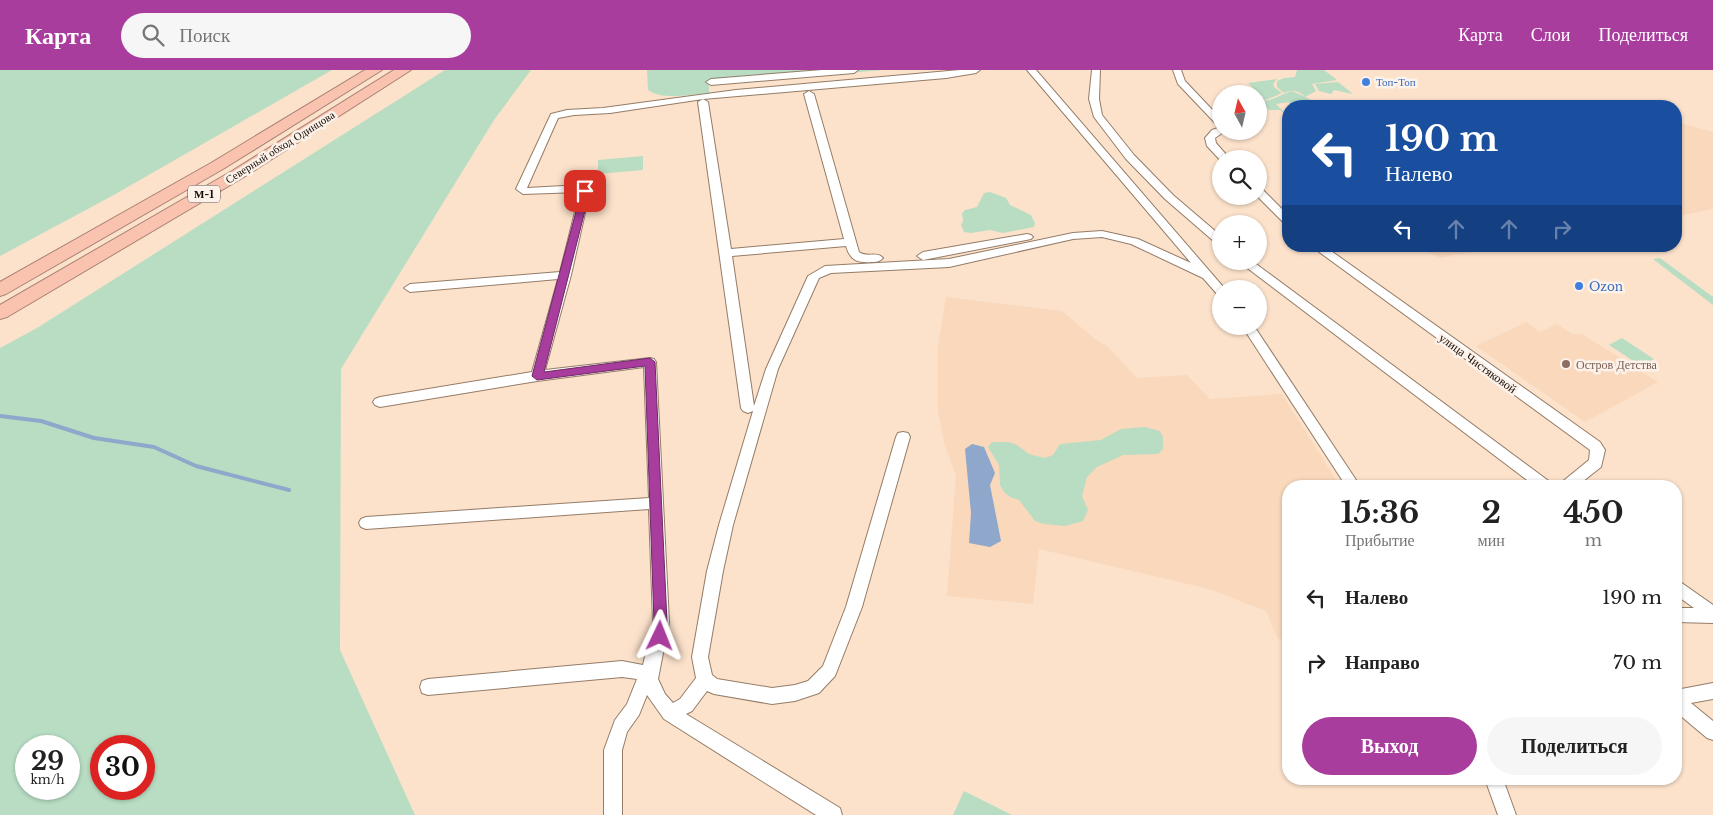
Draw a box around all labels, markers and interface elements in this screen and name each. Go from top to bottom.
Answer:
search box [121,13,471,58]
text: Карта [25,21,91,50]
icon: search [139,21,167,49]
text: Поиск [179,24,230,47]
text: Карта [1458,24,1503,46]
text: Слои [1531,24,1570,46]
text: Поделиться [1598,24,1688,46]
place label: Топ-Топ [1376,75,1416,89]
marker: Топ-Топ [1360,76,1372,88]
north arrow [1212,85,1268,140]
map controls [1212,85,1267,335]
street label: Северный обход Одинцова [223,108,337,186]
text: 190 m [1385,117,1498,160]
icon: left [1302,120,1367,185]
button: search [1212,150,1267,205]
text: Налево [1385,160,1453,187]
pin [564,170,606,212]
icon: arrive [571,177,599,205]
road number: М-1 [188,186,220,202]
button: + [1212,215,1267,270]
icon: left [1389,215,1417,243]
icon: ahead [1442,215,1470,243]
icon: ahead [1495,215,1523,243]
icon: right [1548,215,1576,243]
place label: Ozon [1589,279,1623,294]
button: − [1212,280,1267,335]
marker: Ozon [1573,280,1585,292]
street label: улица Чистяковой [1436,330,1520,397]
place label: Остров Детства [1576,357,1658,372]
marker: Остров Детства [1560,358,1572,370]
text: 15:36 [1340,494,1419,531]
text: 2 [1481,494,1501,531]
text: 450 [1563,494,1624,531]
text: Прибытие [1345,530,1415,550]
text: мин [1478,530,1505,550]
text: m [1585,530,1602,550]
icon: left [1302,584,1330,612]
text: Налево [1345,586,1408,609]
text: 190 m [1602,586,1662,609]
position arrow [633,609,685,661]
icon: right [1302,649,1330,677]
text: Направо [1345,651,1420,674]
text: 70 m [1613,651,1662,674]
button: Выход [1302,717,1477,775]
button: Поделиться [1487,717,1662,775]
speed limit sign: 30 [90,735,155,800]
text: 29 [31,746,64,777]
text: km/h [30,772,65,787]

